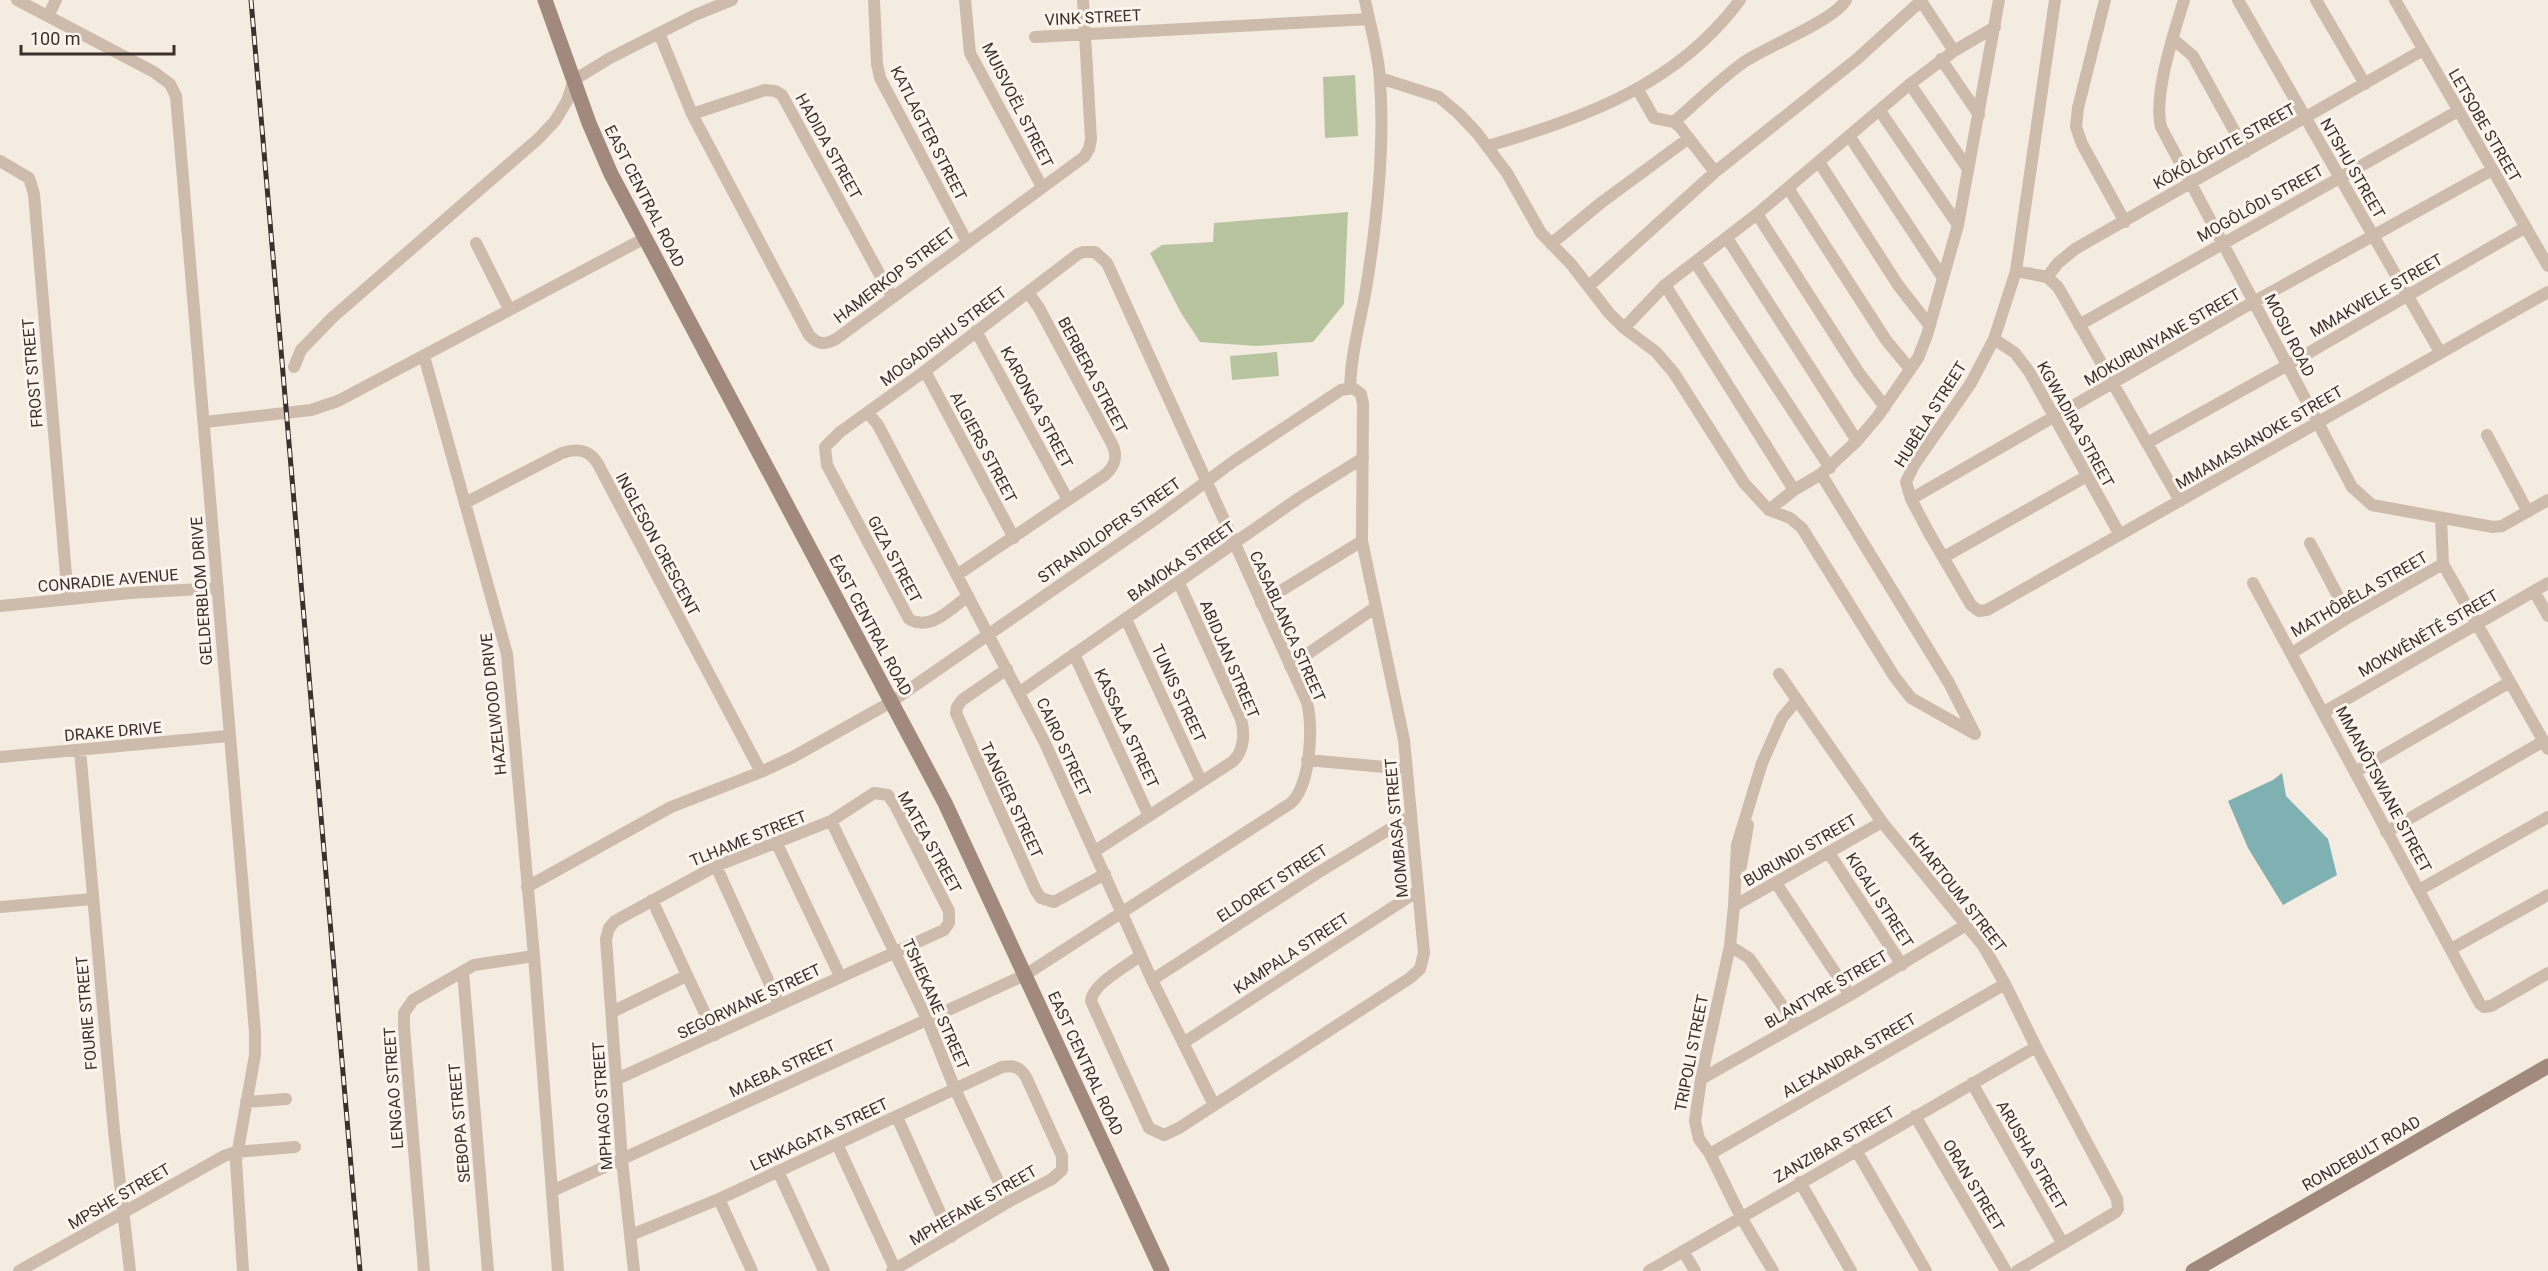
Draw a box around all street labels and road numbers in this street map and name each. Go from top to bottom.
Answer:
street label: VINK STREET [1044,5,1142,30]
street label: MUISVOËL STREET [978,40,1057,171]
street label: KATLAGTER STREET [886,63,971,204]
street label: LETSOBE STREET [2444,65,2525,186]
street label: HADIDA STREET [792,90,866,203]
street label: KÔKÔLÔFUTE STREET [2149,98,2299,193]
street label: NTSHU STREET [2316,115,2389,222]
street label: EAST CENTRAL ROAD [600,122,689,270]
street label: MOGÔLÔDI STREET [2193,160,2327,246]
street label: HAMERKOP STREET [830,223,959,327]
street label: MMAKWELE STREET [2306,249,2446,341]
street label: MOGADISHU STREET [876,282,1011,390]
street label: MOKURUNYANE STREET [2081,285,2244,390]
street label: MOSU ROAD [2261,291,2319,380]
street label: BERBERA STREET [1054,314,1131,437]
street label: FROST STREET [18,317,47,428]
street label: KARONGA STREET [997,343,1077,472]
street label: HUBÊLA STREET [1890,358,1971,471]
street label: KGWADIRA STREET [2033,358,2118,491]
street label: MMAMASIANOKE STREET [2172,382,2347,493]
street label: ALGIERS STREET [946,388,1021,506]
street label: INGLESON CRESCENT [612,469,704,619]
street label: STRANDLOPER STREET [1034,474,1185,587]
street label: GIZA STREET [864,512,926,607]
street label: GELDERBLOM DRIVE [187,516,216,666]
street label: BAMOKA STREET [1124,517,1239,606]
street label: MATHÔBÊLA STREET [2287,546,2431,641]
street label: CASABLANCA STREET [1246,548,1330,705]
street label: EAST CENTRAL ROAD [825,551,916,699]
street label: CONRADIE AVENUE [37,565,179,596]
street label: MOKWÊNÊTÊ STREET [2355,585,2502,681]
street label: ABIDJAN STREET [1196,597,1263,722]
street label: HAZELWOOD DRIVE [477,632,510,776]
street label: TUNIS STREET [1148,641,1210,746]
street label: KASSALA STREET [1090,665,1163,791]
street label: CAIRO STREET [1032,695,1095,800]
street label: MMANÔTSWANE STREET [2332,703,2437,876]
street label: DRAKE DRIVE [63,718,163,745]
street label: TANGIER STREET [976,739,1047,862]
street label: MOMBASA STREET [1381,757,1412,899]
street label: MATEA STREET [894,788,966,897]
street label: TLHAME STREET [687,806,810,870]
street label: BURUNDI STREET [1740,810,1861,891]
street label: KHARTOUM STREET [1905,829,2011,956]
street label: ELDORET STREET [1213,840,1332,926]
street label: KIGALI STREET [1842,849,1918,952]
street label: KAMPALA STREET [1230,909,1353,998]
street label: TSHEKANE STREET [898,936,973,1073]
street label: BLANTYRE STREET [1761,946,1892,1033]
street label: FOURIE STREET [72,955,101,1071]
street label: SEGORWANE STREET [675,960,824,1043]
street label: EAST CENTRAL ROAD [1044,988,1127,1138]
street label: TRIPOLI STREET [1671,993,1712,1113]
street label: ALEXANDRA STREET [1779,1009,1920,1102]
street label: LENGAO STREET [380,1026,407,1150]
street label: MAEBA STREET [726,1035,839,1101]
street label: MPHAGO STREET [589,1041,616,1171]
street label: SEBOPA STREET [445,1062,474,1183]
street label: LENKAGATA STREET [747,1094,892,1175]
street label: ARUSHA STREET [1993,1097,2071,1214]
street label: ZANZIBAR STREET [1770,1102,1898,1187]
street label: RONDEBULT ROAD [2299,1112,2424,1195]
street label: ORAN STREET [1939,1136,2009,1235]
street label: MPSHE STREET [65,1159,174,1233]
street label: MPHEFANE STREET [906,1161,1041,1250]

